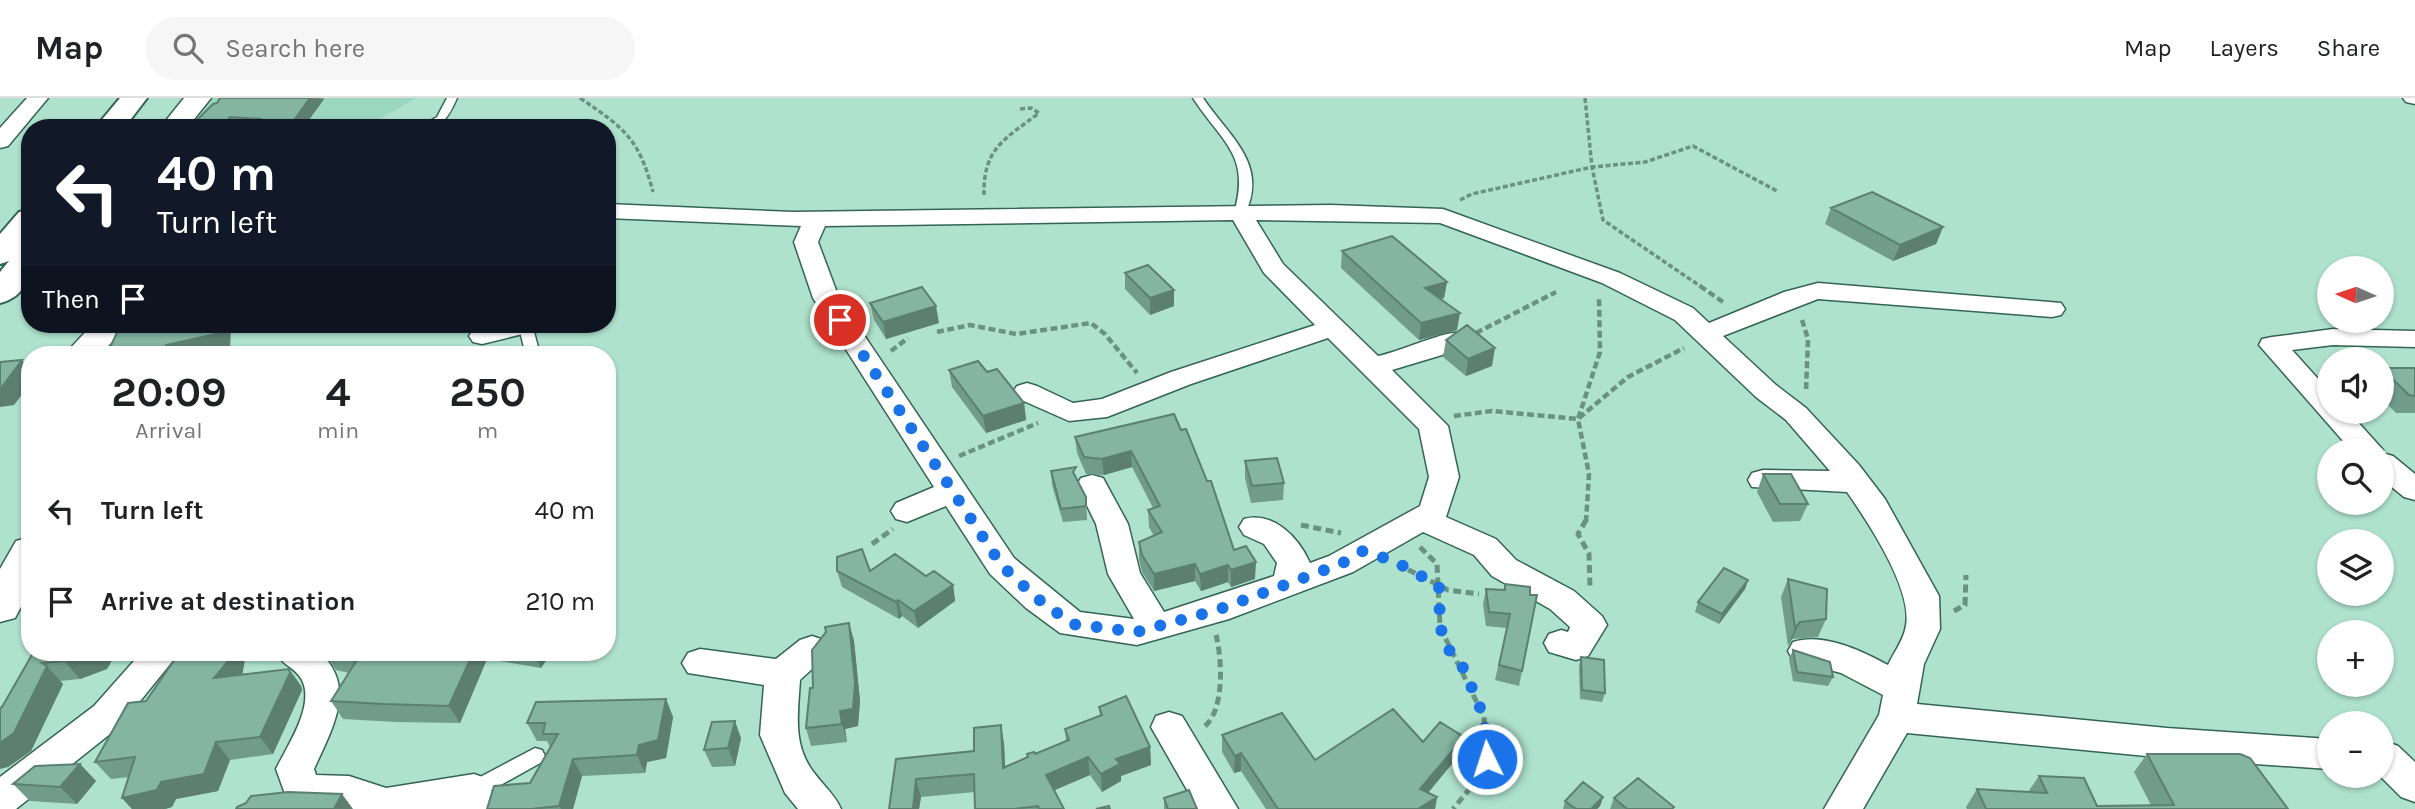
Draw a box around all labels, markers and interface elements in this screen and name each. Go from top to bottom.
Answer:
search box [145,17,635,80]
text: Map [35,29,103,67]
icon: search [169,29,207,67]
text: Search here [225,33,365,64]
text: Map [2124,34,2172,62]
text: Layers [2210,34,2279,62]
text: Share [2317,34,2380,62]
text: 40 m [157,145,276,202]
icon: left [42,147,133,238]
text: Turn left [157,204,277,241]
north arrow [2317,256,2394,332]
map controls [2317,256,2394,788]
icon: arrive [114,280,152,318]
text: Then [42,284,100,315]
pin [810,290,870,350]
icon: arrive [821,301,859,339]
button: sound [2317,347,2394,424]
text: 20:09 [111,367,227,417]
text: 4 [326,367,351,417]
text: 250 [449,367,526,417]
text: Arrival [135,417,203,444]
text: min [317,417,359,444]
text: m [477,417,498,444]
button: search [2317,438,2394,515]
icon: left [42,492,80,530]
text: Turn left [101,495,203,526]
text: 40 m [535,495,595,526]
button: layers [2317,529,2394,606]
icon: arrive [42,583,80,621]
text: Arrive at destination [101,586,355,617]
text: 210 m [525,586,595,617]
button: + [2317,620,2394,697]
button: − [2317,711,2394,788]
position arrow [1450,722,1524,796]

